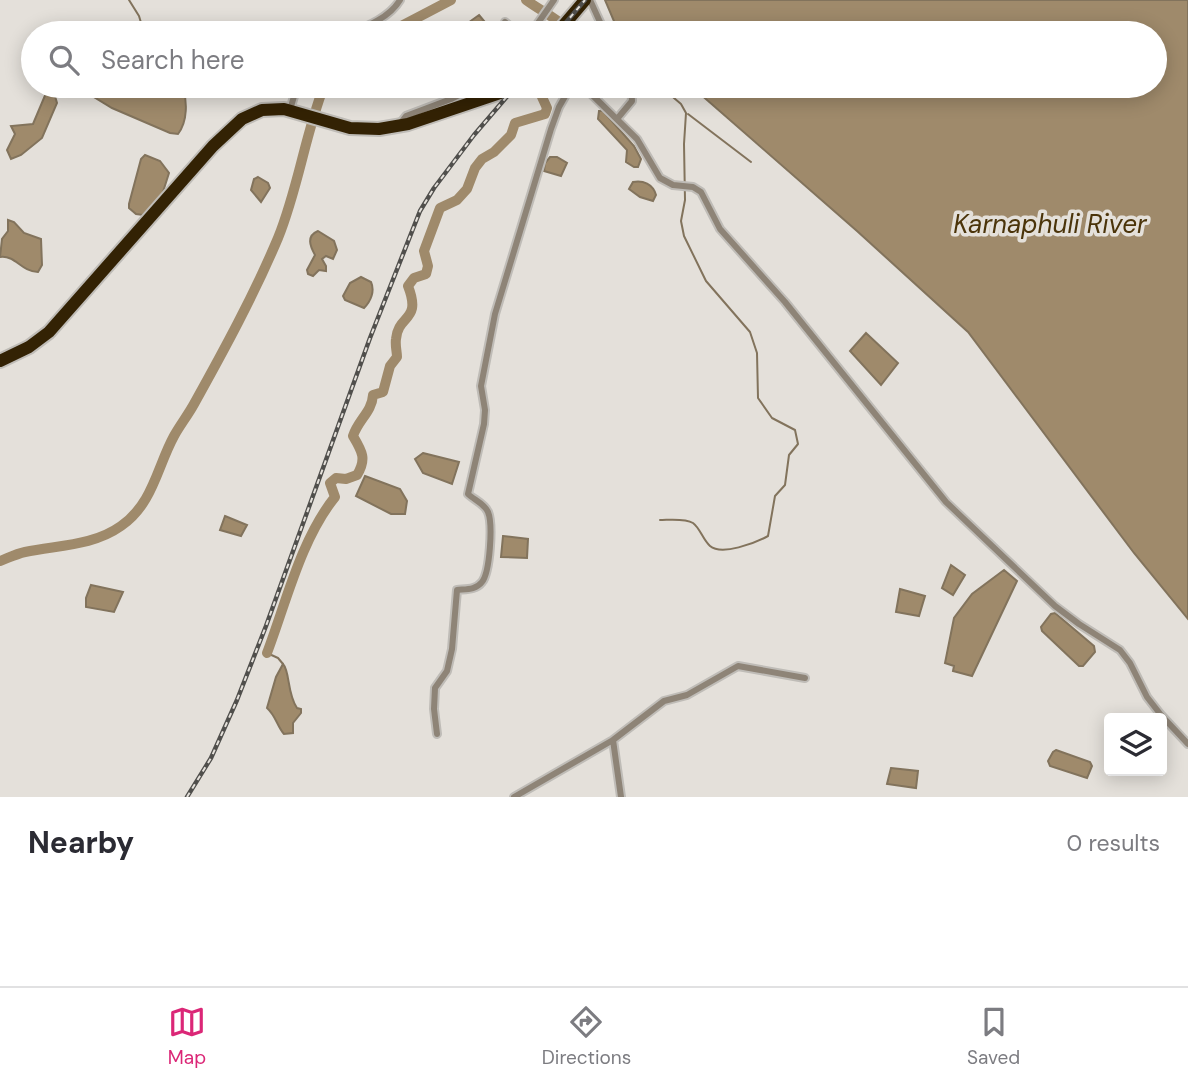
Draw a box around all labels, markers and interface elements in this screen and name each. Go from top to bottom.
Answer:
search box [21,21,1167,98]
icon: search [45,41,83,79]
text: Search here [101,43,244,77]
water label: Karnaphuli River [953,207,1148,241]
map controls [1104,713,1167,776]
button: layers [1104,713,1167,776]
text: Nearby [28,823,134,862]
text: 0 results [1067,828,1160,858]
tab: Map [168,1003,206,1070]
tab: Directions [542,1003,631,1070]
tab: Saved [967,1003,1020,1070]

